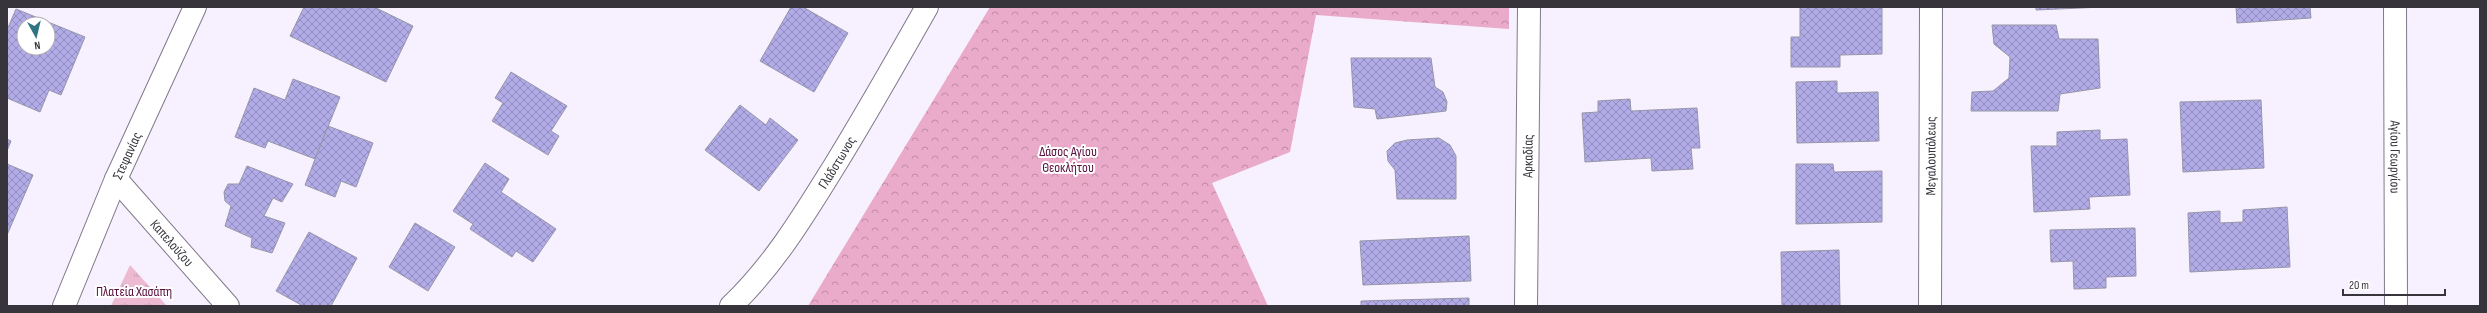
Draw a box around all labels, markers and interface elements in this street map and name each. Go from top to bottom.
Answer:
north arrow [16,16,56,56]
text: N [33,39,41,52]
street label: Μεγαλουπόλεως [1922,116,1940,196]
street label: Αγίου Γεωργίου [2386,120,2404,193]
street label: Στεφανίας [109,129,145,182]
street label: Γλάδστωνος [815,133,860,192]
street label: Αρκαδίας [1519,134,1537,179]
park label: Δάσος Αγίου Θεοκλήτου [1039,143,1097,176]
street label: Καπελούζου [147,216,197,270]
scale bar [2343,271,2445,297]
text: 20 m [2349,278,2369,293]
park label: Πλατεία Χασάπη [96,283,172,300]

